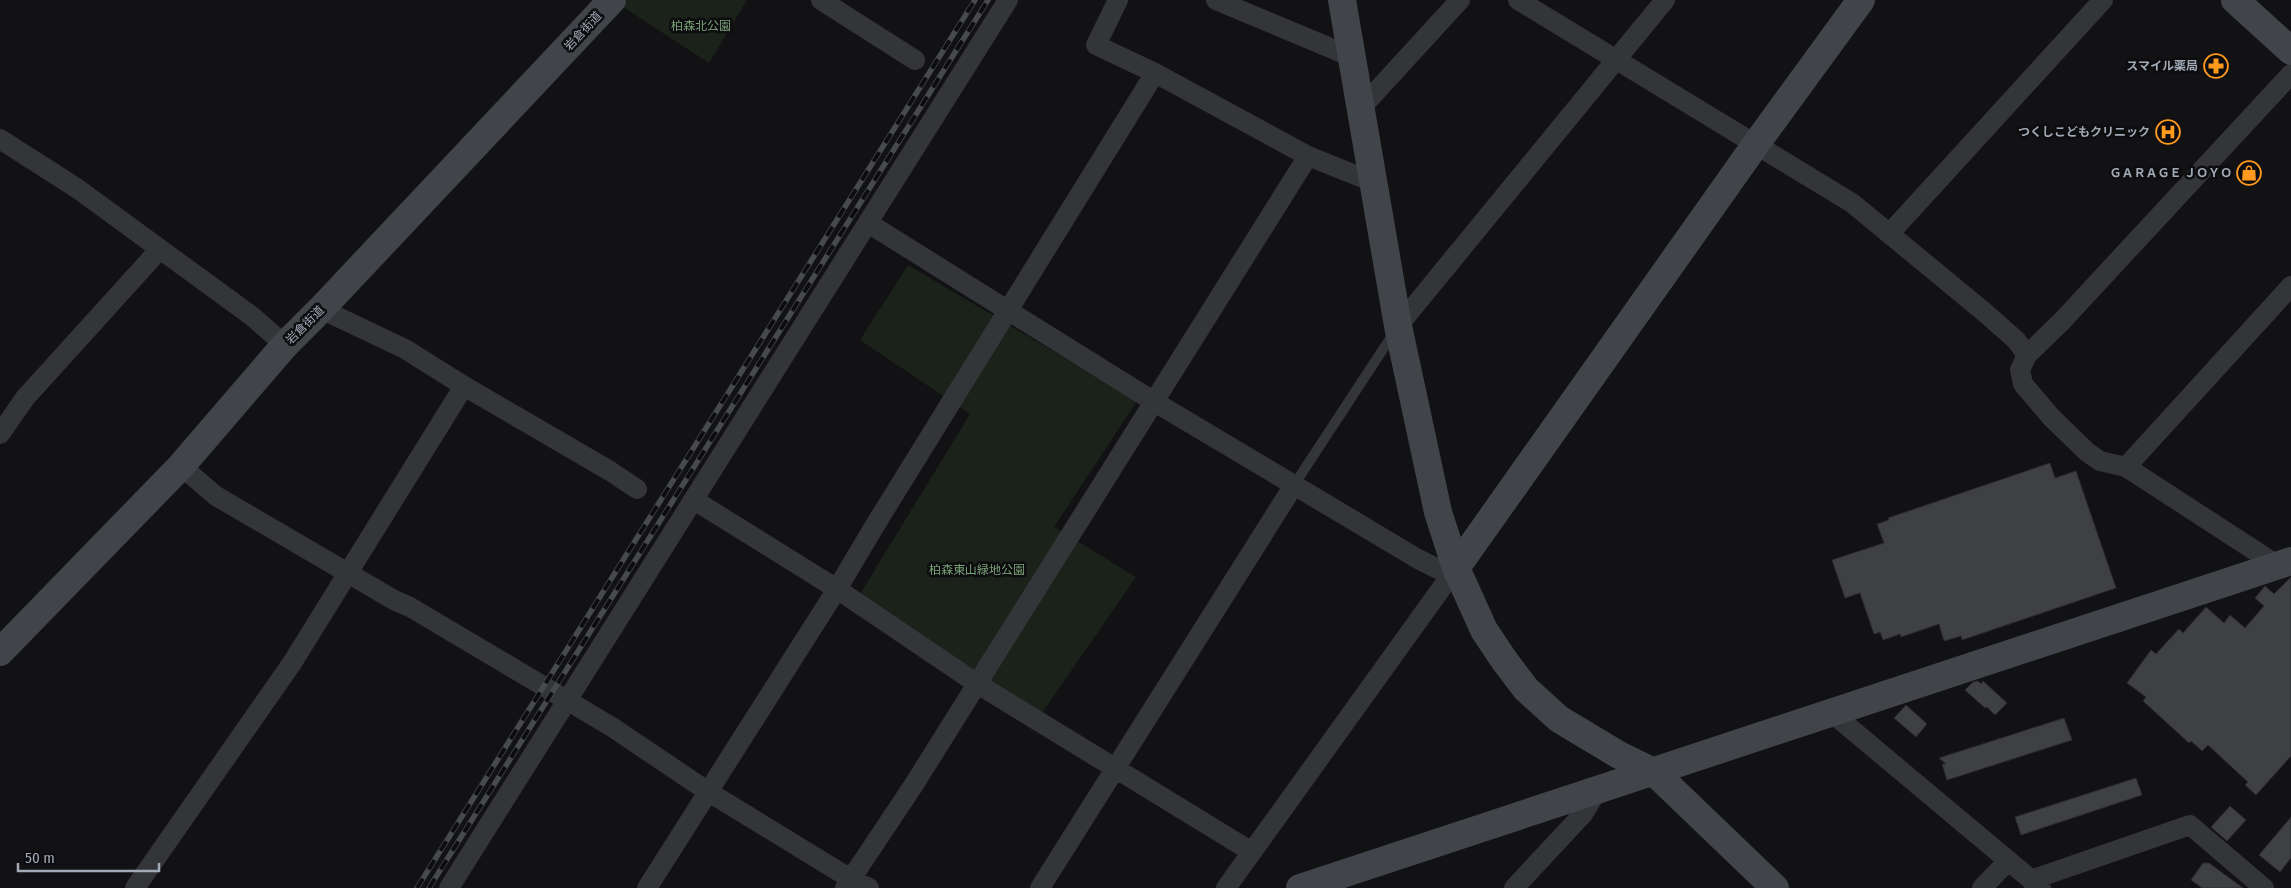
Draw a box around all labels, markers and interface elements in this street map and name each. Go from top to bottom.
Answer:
street label: 岩倉街道 [562,9,604,53]
park label: 柏森北公園 [671,19,731,33]
pharmacy icon: スマイル薬局 [2203,53,2229,79]
place label: スマイル薬局 [2126,59,2198,73]
hospital icon: つくしこどもクリニック [2155,119,2181,145]
place label: つくしこどもクリニック [2018,125,2150,139]
shop icon: ＧＡＲＡＧＥ ＪＯＹＯ [2236,160,2262,186]
place label: ＧＡＲＡＧＥ ＪＯＹＯ [2110,166,2232,180]
street label: 岩倉街道 [283,303,327,347]
park label: 柏森東山緑地公園 [929,563,1025,577]
scale bar [18,840,159,872]
text: 50 m [25,849,55,867]

